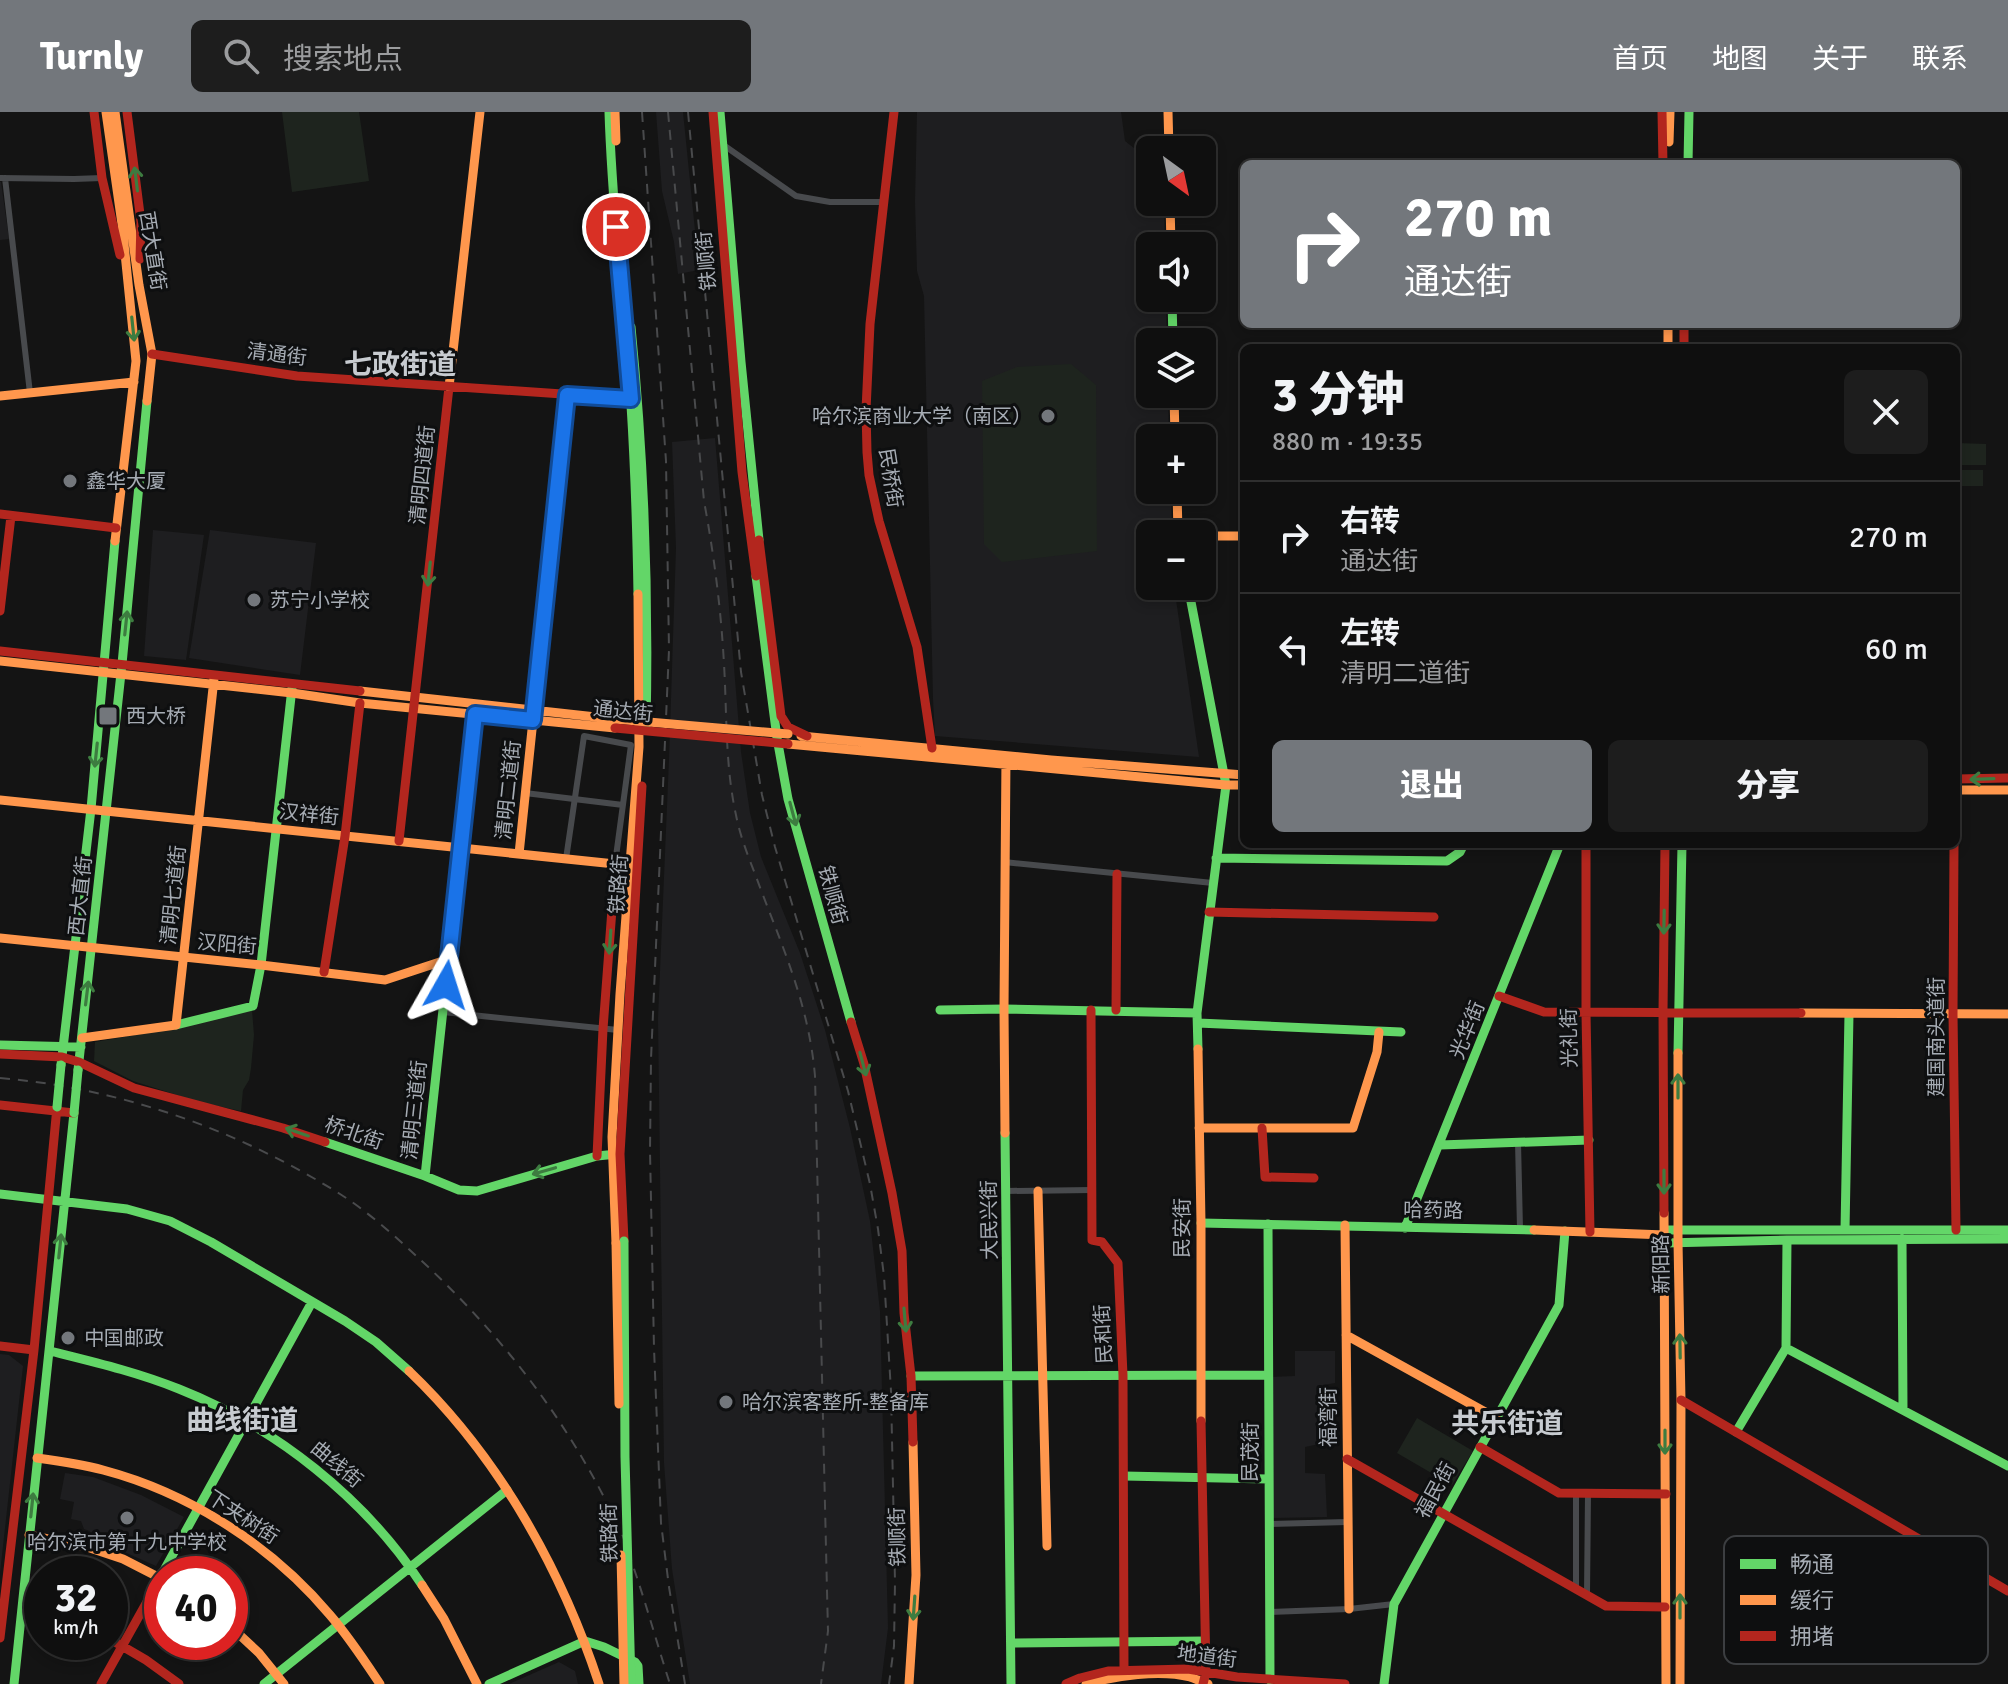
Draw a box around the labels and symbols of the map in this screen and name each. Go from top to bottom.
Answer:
north arrow [1136,136,1216,216]
one-way arrow [128,166,143,193]
pin [582,193,650,261]
street label: 西大直街 [134,210,171,293]
street label: 铁顺街 [691,230,722,292]
one-way arrow [125,315,140,342]
street label: 清通街 [246,338,308,371]
district label: 七政街道 [344,348,456,382]
place label: 哈尔滨商业大学（南区） [812,404,1032,429]
marker: 哈尔滨商业大学（南区） [1039,407,1057,425]
street label: 清明四道街 [405,424,440,526]
street label: 民桥街 [873,446,908,510]
place label: 鑫华大厦 [86,469,166,494]
marker: 鑫华大厦 [61,472,79,490]
one-way arrow [422,560,437,587]
place label: 苏宁小学校 [270,588,370,613]
marker: 苏宁小学校 [245,591,263,609]
one-way arrow [119,610,134,637]
street label: 通达街 [592,696,654,727]
place label: 西大桥 [126,704,186,729]
marker: 西大桥 [97,705,119,727]
street label: 清明二道街 [491,739,526,841]
one-way arrow [89,741,104,768]
one-way arrow [1969,771,1996,786]
street label: 汉祥街 [278,799,340,830]
one-way arrow [786,801,801,827]
street label: 清明七道街 [156,844,191,946]
street label: 铁路街 [604,853,633,915]
street label: 西大直街 [64,855,97,937]
street label: 铁顺街 [813,863,852,927]
one-way arrow [1656,908,1672,935]
one-way arrow [602,928,617,955]
street label: 汉阳街 [196,929,258,960]
position arrow [404,943,488,1027]
street label: 建国南头道街 [1924,977,1949,1097]
one-way arrow [80,980,95,1007]
street label: 光华街 [1445,998,1490,1063]
street label: 光礼街 [1556,1008,1583,1068]
one-way arrow [857,1051,872,1077]
street label: 清明三道街 [397,1059,432,1161]
one-way arrow [1670,1073,1686,1100]
street label: 桥北街 [321,1112,386,1155]
one-way arrow [284,1124,309,1139]
one-way arrow [531,1164,557,1179]
one-way arrow [1656,1168,1672,1195]
street label: 大民兴街 [976,1180,1003,1260]
street label: 哈药路 [1403,1197,1463,1224]
street label: 民安街 [1170,1198,1195,1258]
one-way arrow [53,1233,68,1260]
street label: 新阳路 [1648,1234,1675,1294]
street label: 民和街 [1089,1303,1118,1365]
one-way arrow [898,1306,913,1333]
place label: 中国邮政 [84,1326,164,1351]
marker: 中国邮政 [59,1329,77,1347]
one-way arrow [1672,1333,1688,1360]
street label: 福湾街 [1316,1387,1341,1447]
place label: 哈尔滨客整所-整备库 [742,1390,929,1415]
marker: 哈尔滨客整所-整备库 [717,1393,735,1411]
district label: 曲线街道 [186,1404,298,1438]
district label: 共乐街道 [1451,1407,1563,1441]
street label: 民茂街 [1238,1422,1263,1482]
one-way arrow [1657,1428,1673,1455]
street label: 曲线街 [306,1436,368,1493]
street label: 福民街 [1410,1458,1461,1523]
street label: 下夹树街 [202,1485,283,1550]
one-way arrow [25,1492,40,1519]
street label: 铁路街 [596,1503,623,1563]
street label: 铁顺街 [884,1507,911,1567]
marker: 哈尔滨市第十九中学校 [118,1509,136,1527]
place label: 哈尔滨市第十九中学校 [27,1530,227,1555]
legend [1724,1536,1988,1664]
text: 畅通 [1790,1551,1834,1578]
speed limit sign: 40 [144,1556,248,1660]
text: 缓行 [1790,1587,1834,1614]
one-way arrow [1672,1593,1688,1620]
one-way arrow [906,1594,921,1621]
text: 拥堵 [1790,1623,1834,1650]
street label: 地道街 [1176,1640,1238,1673]

